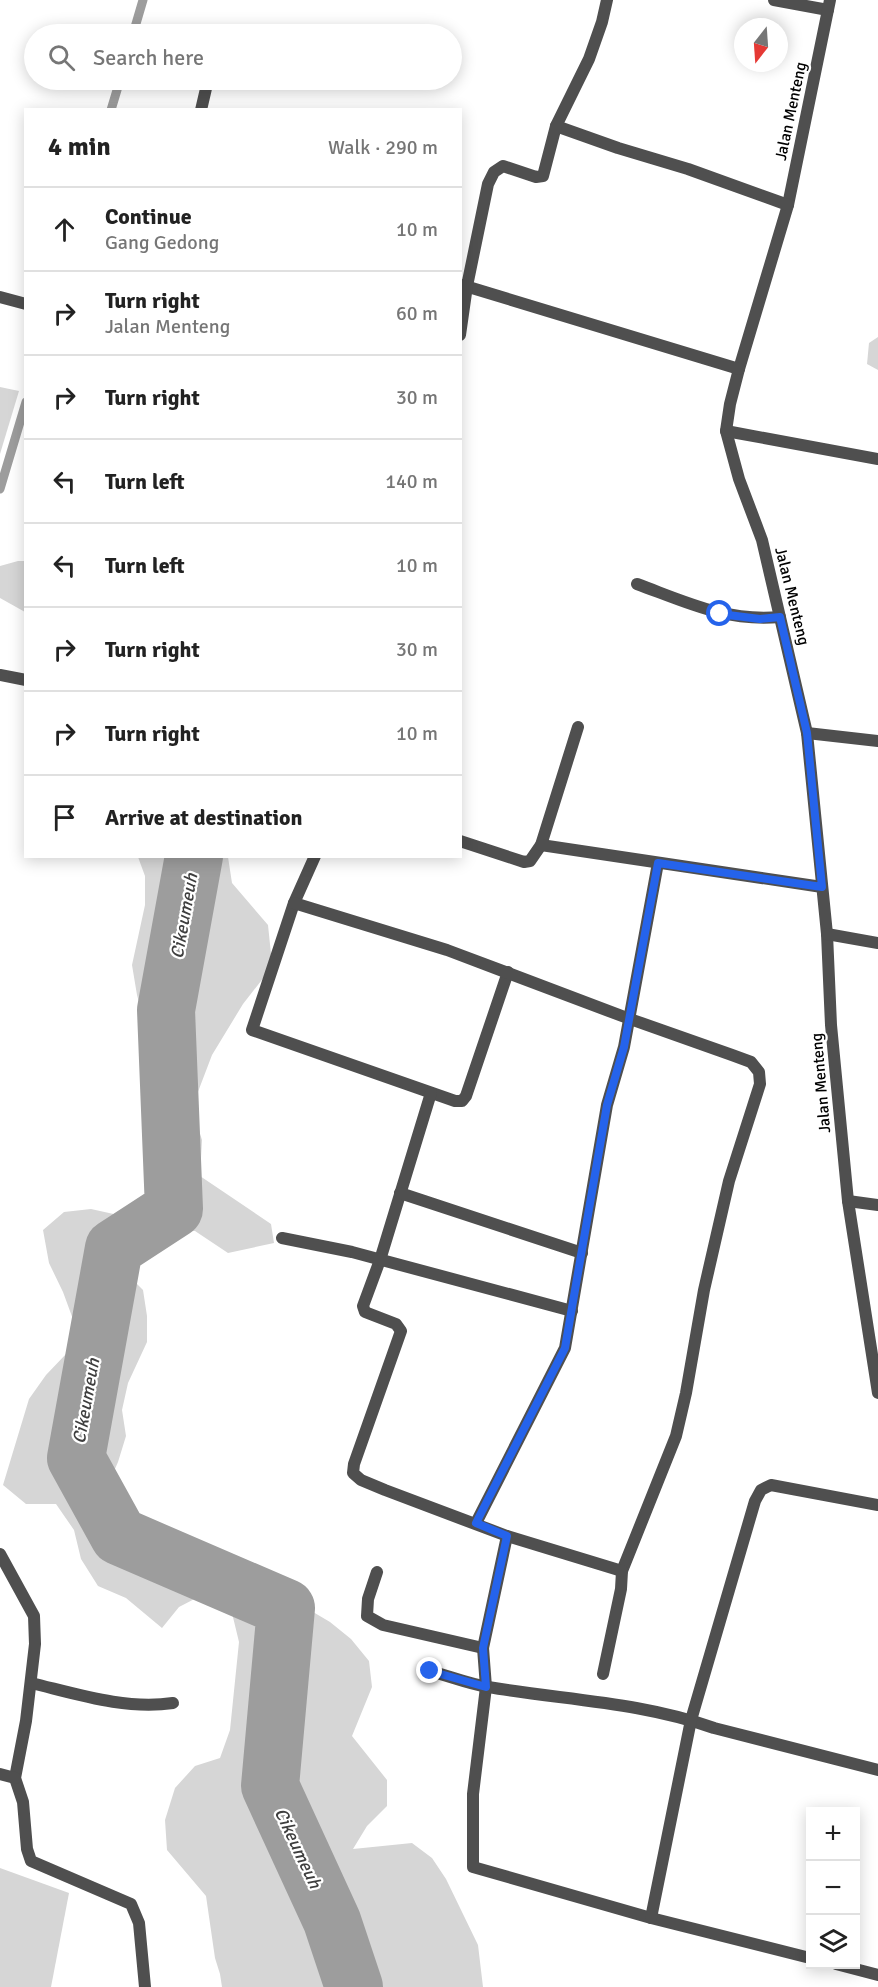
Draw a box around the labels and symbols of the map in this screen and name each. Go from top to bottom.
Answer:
north arrow [734,18,788,72]
street label: Jalan Menteng [771,60,811,162]
street label: Jalan Menteng [770,545,814,647]
route start [706,600,732,626]
water label: Cikeumeuh [166,870,203,960]
street label: Jalan Menteng [807,1032,835,1134]
water label: Cikeumeuh [68,1355,105,1445]
route end [416,1657,442,1683]
water label: Cikeumeuh [270,1804,327,1893]

